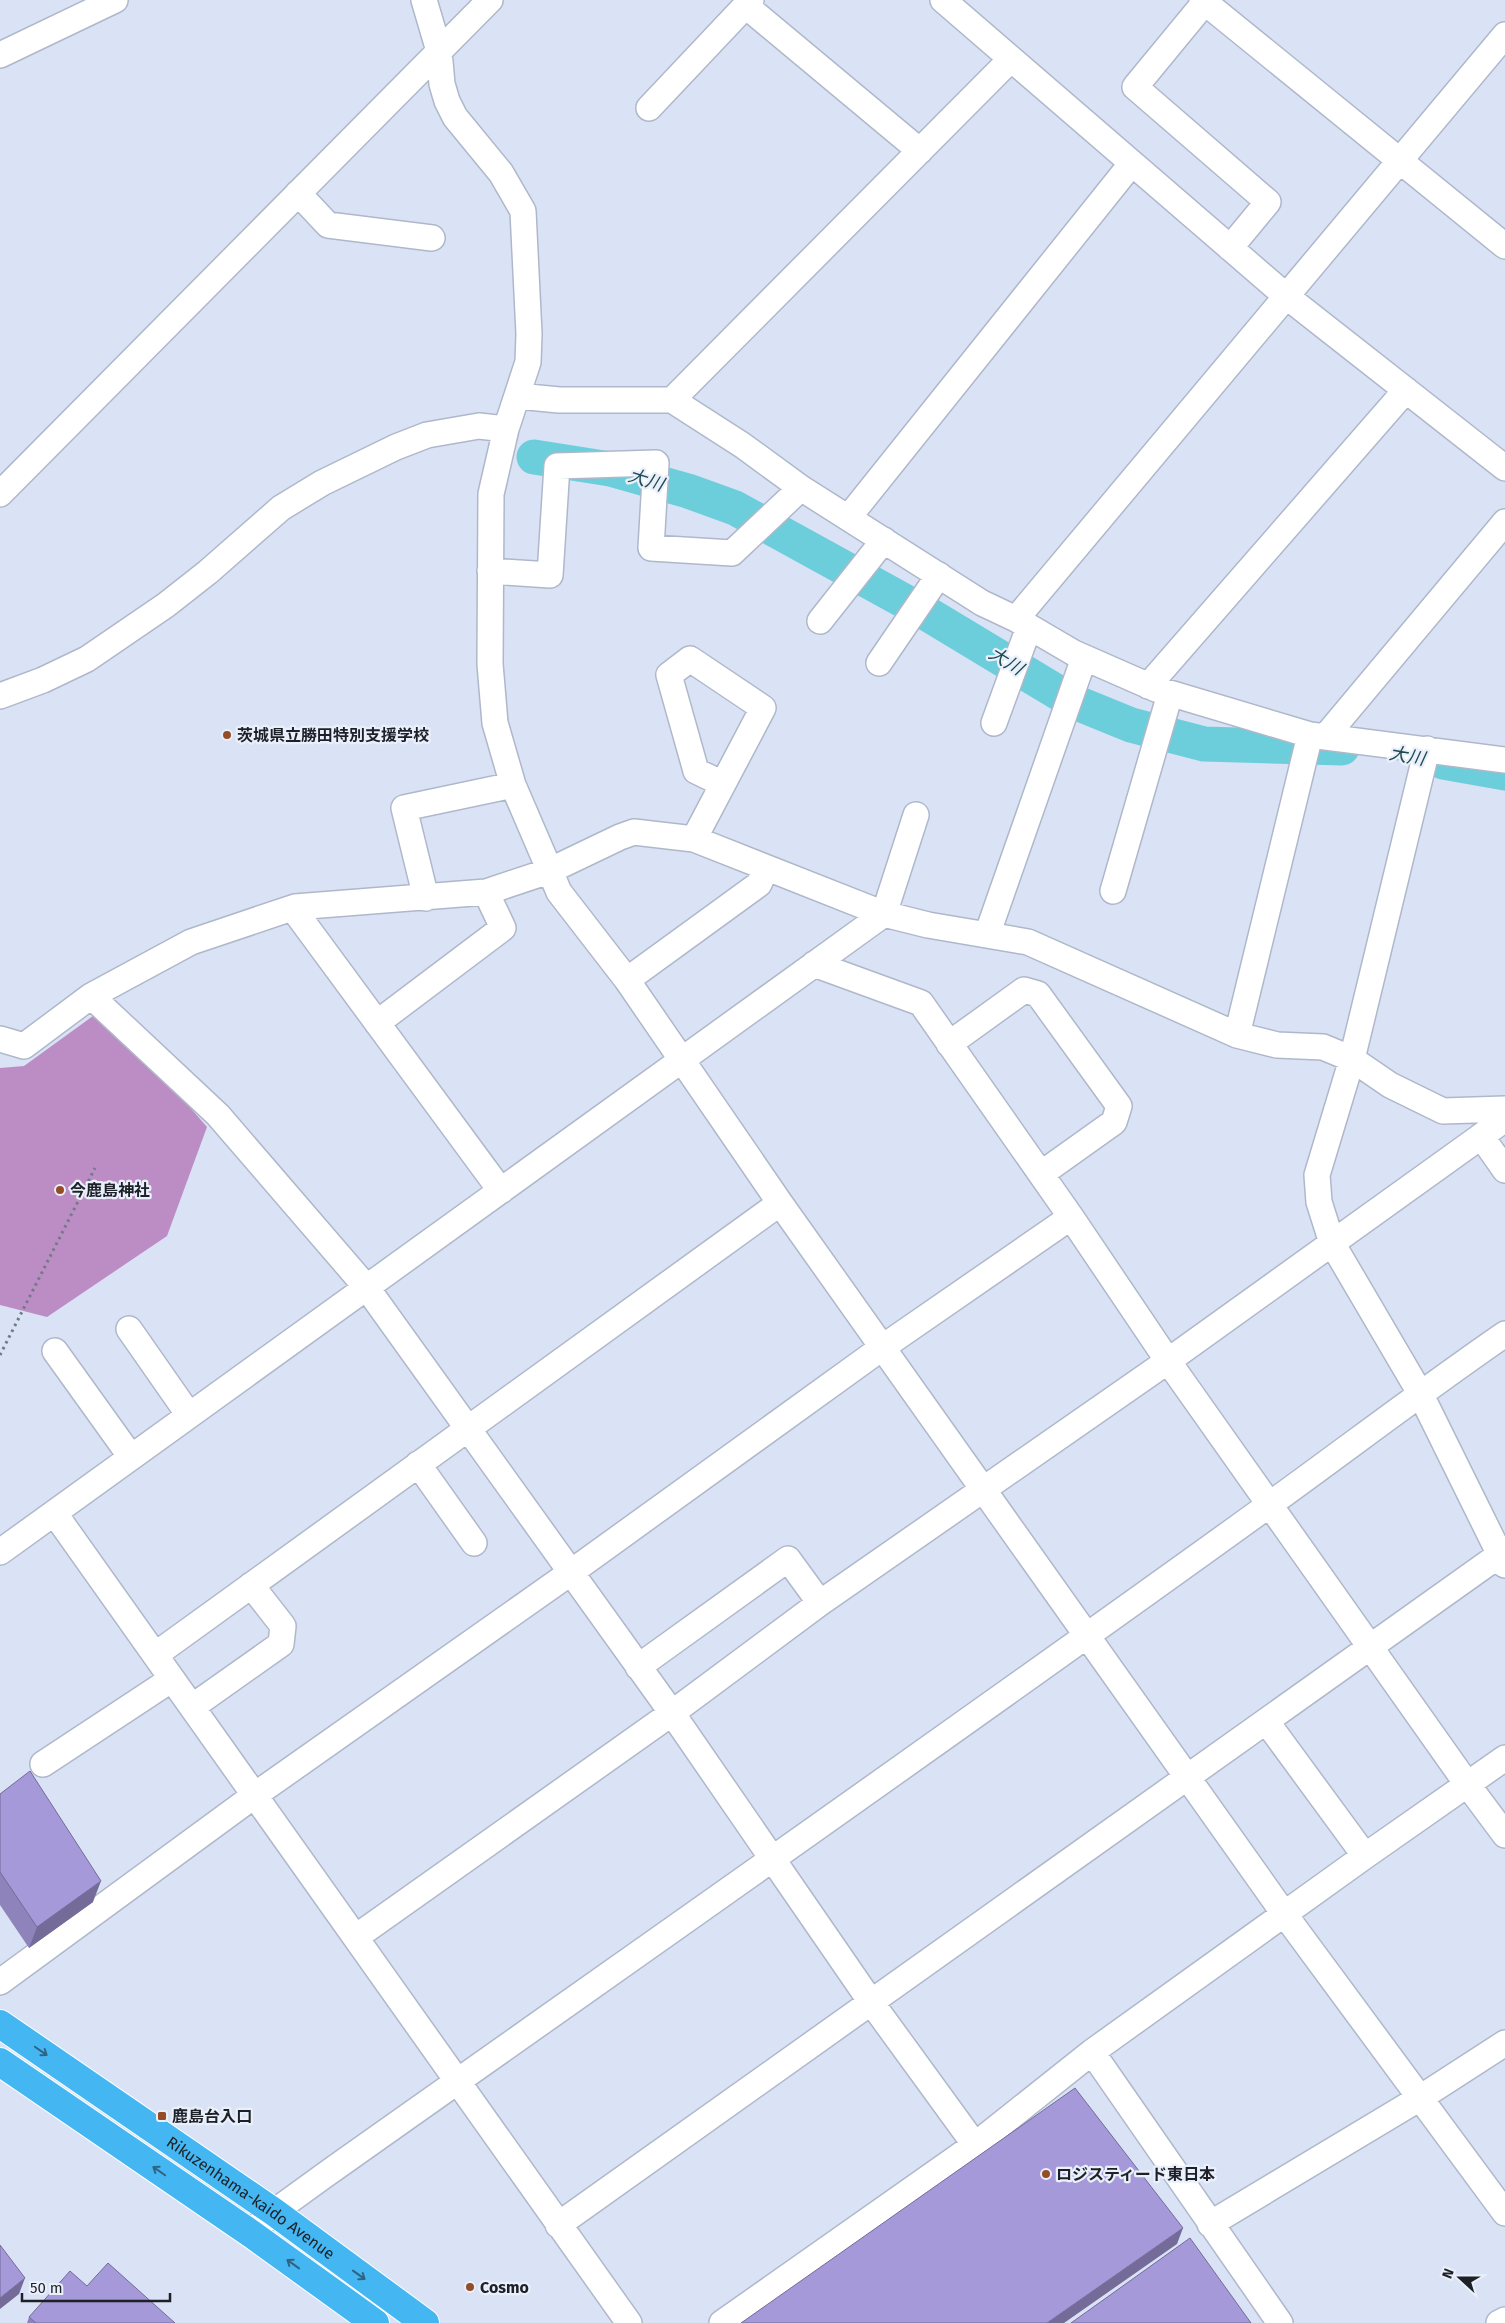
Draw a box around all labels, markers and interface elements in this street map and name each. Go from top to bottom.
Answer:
water label: 大川 [626,464,668,496]
water label: 大川 [985,642,1029,681]
place label: 茨城県立勝田特別支援学校 [237,726,429,745]
marker: 茨城県立勝田特別支援学校 [221,729,233,741]
water label: 大川 [1387,742,1429,770]
place label: 今鹿島神社 [70,1181,150,1200]
marker: 今鹿島神社 [54,1184,66,1196]
one-way arrow [33,2046,47,2056]
place label: 鹿島台入口 [172,2107,252,2126]
marker: 鹿島台入口 [156,2110,168,2122]
street label: Rikuzenhama-kaido Avenue [163,2132,338,2263]
place label: ロジスティード東日本 [1056,2165,1215,2184]
one-way arrow [153,2166,167,2176]
marker: ロジスティード東日本 [1040,2168,1052,2180]
north arrow [1435,2253,1485,2303]
one-way arrow [286,2259,300,2269]
text: N [1439,2266,1458,2281]
scale bar [22,2270,170,2302]
one-way arrow [352,2270,366,2280]
place label: Cosmo [480,2278,529,2297]
text: 50 m [30,2279,63,2297]
marker: Cosmo [464,2281,476,2293]

